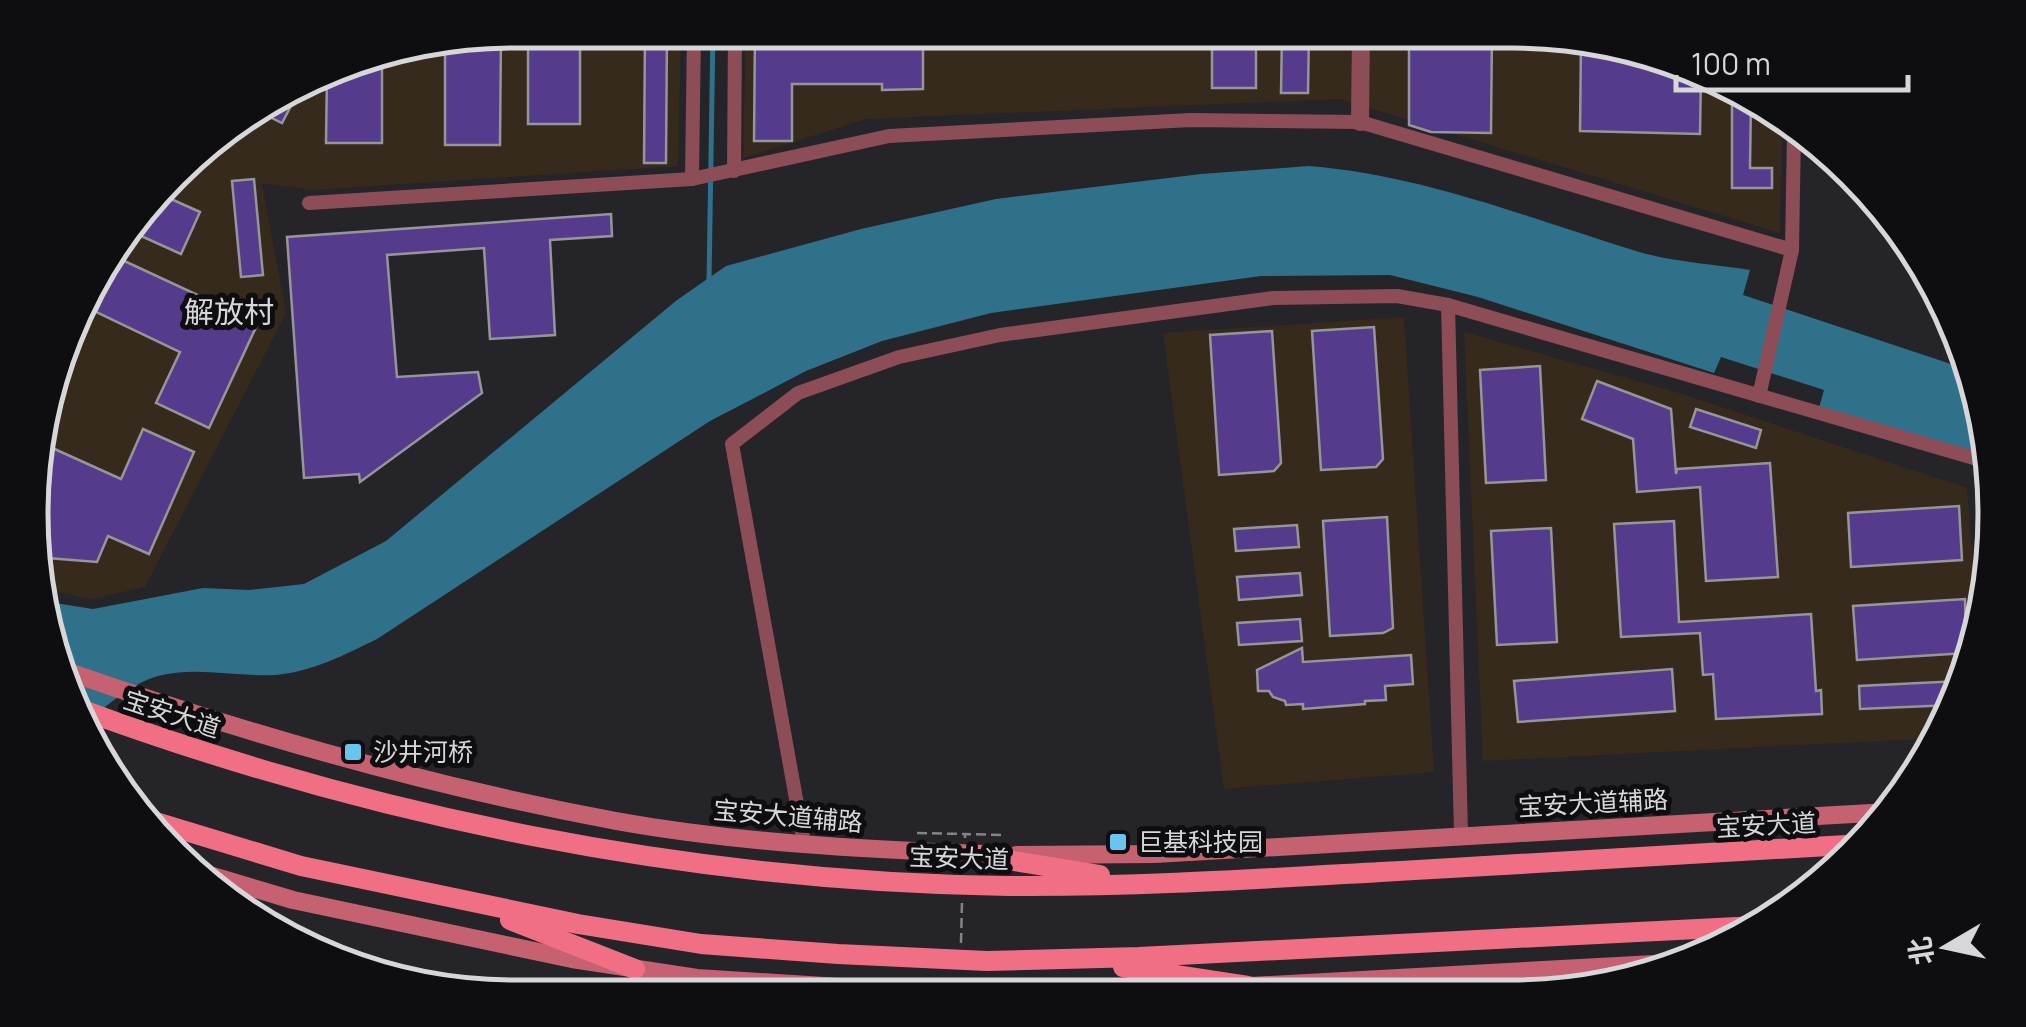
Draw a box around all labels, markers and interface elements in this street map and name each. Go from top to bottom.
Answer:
scale bar [1676,30,1908,92]
text: 100 m [1691,43,1771,84]
district label: 解放村 [184,291,274,332]
street label: 宝安大道 [119,681,225,746]
place label: 沙井河桥 [373,734,473,769]
marker: 沙井河桥 [342,741,364,763]
street label: 宝安大道辅路 [1517,781,1669,824]
street label: 宝安大道辅路 [712,792,864,839]
street label: 宝安大道 [1715,804,1817,845]
place label: 巨基科技园 [1138,824,1263,859]
marker: 巨基科技园 [1107,831,1129,853]
street label: 宝安大道 [908,838,1010,877]
north arrow [1896,897,1996,997]
text: 北 [1899,934,1941,968]

